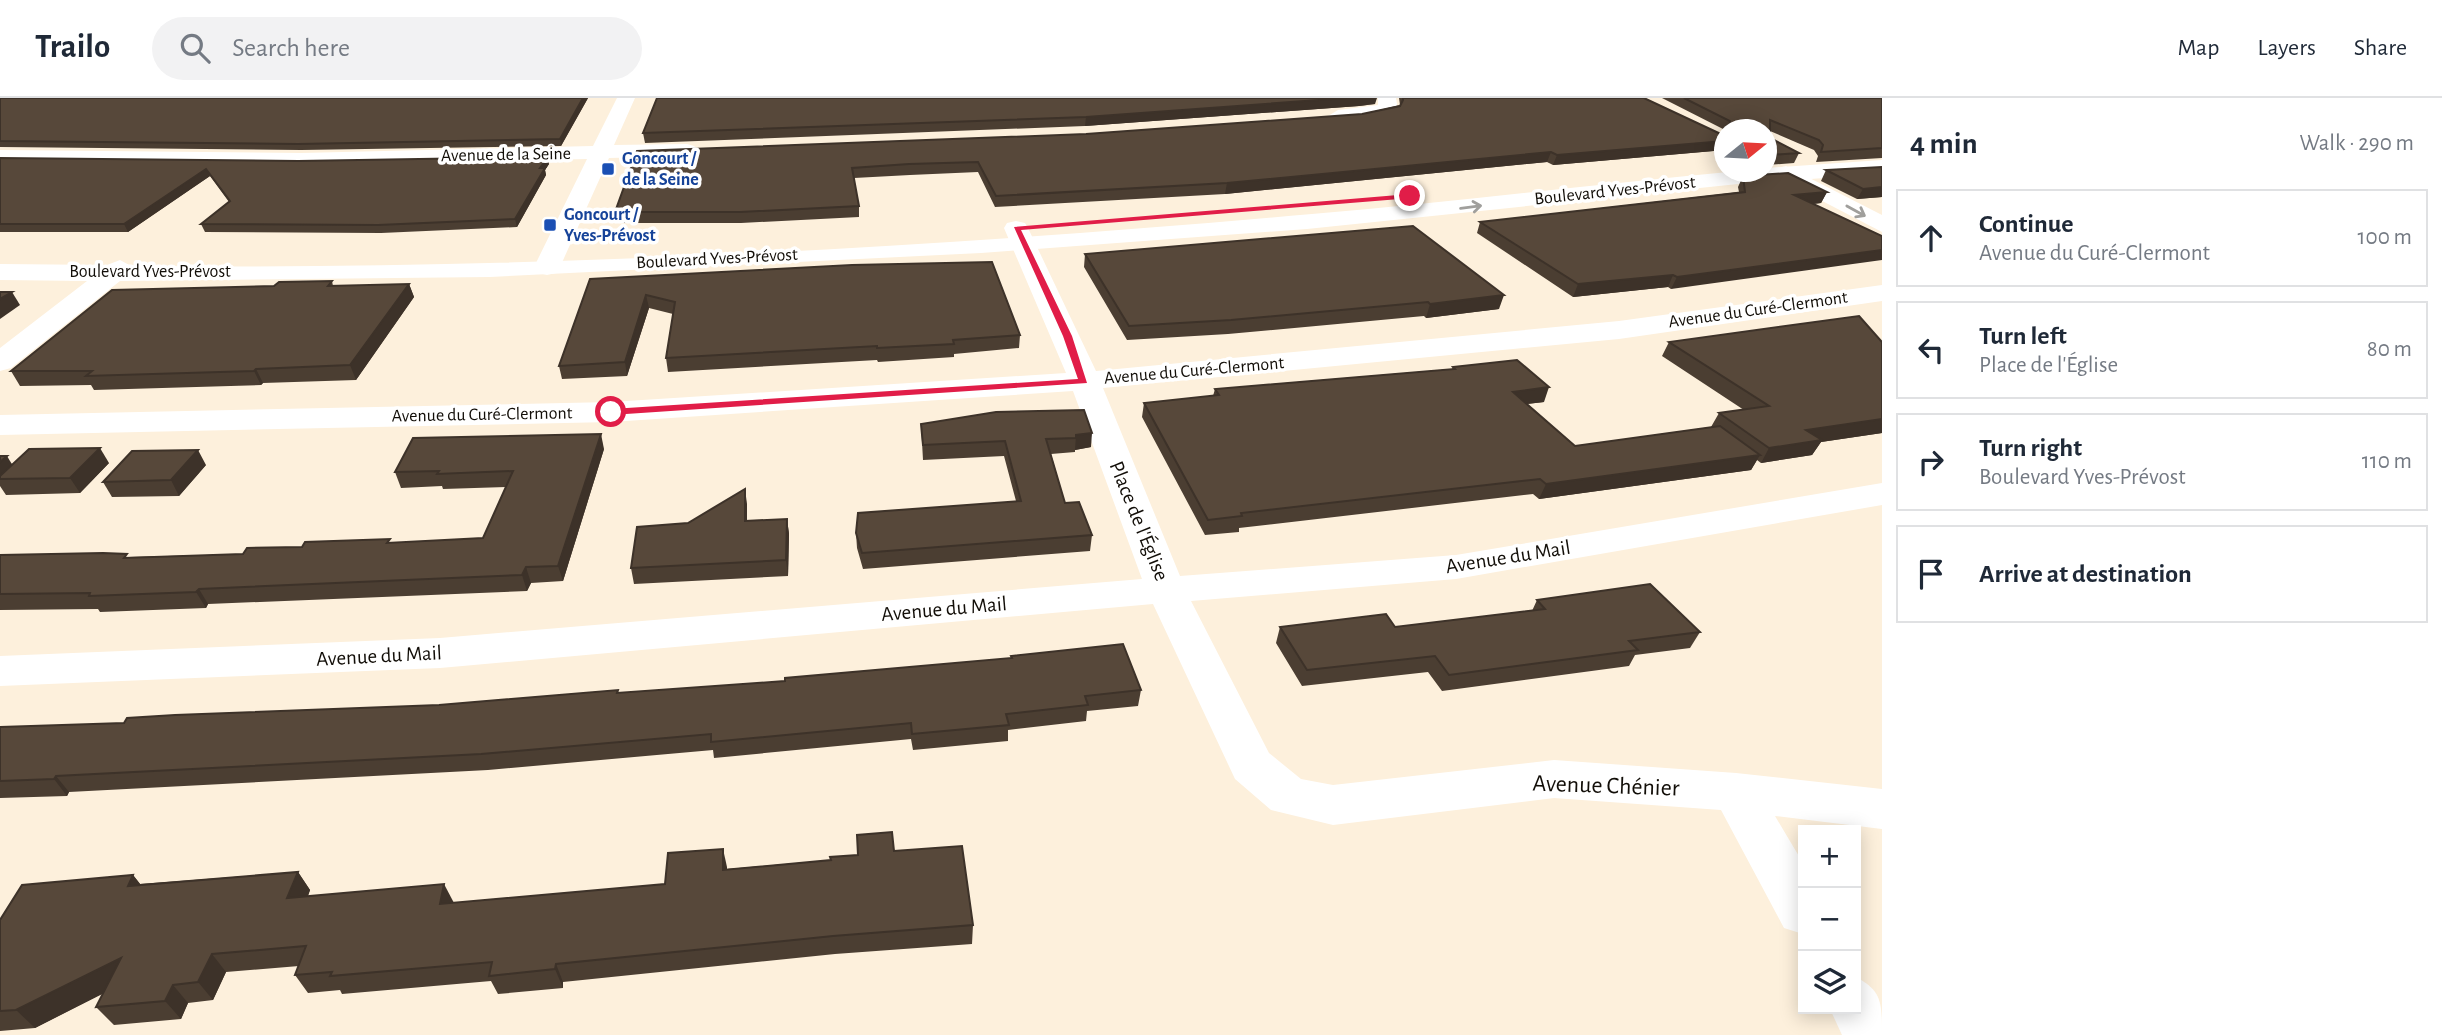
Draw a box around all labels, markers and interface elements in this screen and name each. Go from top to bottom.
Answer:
search box [152,17,642,80]
icon: search [176,29,214,67]
text: Trailo [35,31,110,64]
text: Search here [232,35,350,61]
text: Map [2177,36,2219,60]
text: Layers [2257,36,2316,60]
text: Share [2354,36,2407,60]
north arrow [1714,119,1777,182]
text: 4 min [1910,129,1978,159]
text: Walk · 290 m [2299,132,2414,155]
street label: Avenue de la Seine [441,145,571,165]
place label: Goncourt / de la Seine [622,150,699,189]
marker: Goncourt / de la Seine [600,161,616,177]
street label: Boulevard Yves-Prévost [1534,174,1697,208]
route end [1394,180,1425,211]
one-way arrow [1459,201,1481,214]
one-way arrow [1845,204,1865,218]
place label: Goncourt / Yves-Prévost [564,206,656,245]
text: Continue [1979,211,2074,237]
marker: Goncourt / Yves-Prévost [542,217,558,233]
icon: ahead [1912,219,1950,257]
text: 100 m [2358,226,2412,249]
text: Avenue du Curé-Clermont [1979,242,2210,265]
street label: Boulevard Yves-Prévost [636,246,798,272]
street label: Boulevard Yves-Prévost [69,263,231,281]
street label: Avenue du Curé-Clermont [1667,288,1849,331]
text: Turn left [1979,323,2067,349]
icon: left [1912,331,1950,369]
text: 80 m [2367,338,2412,361]
street label: Avenue du Curé-Clermont [1103,354,1285,388]
text: Place de l'Église [1979,354,2118,377]
route start [595,396,626,427]
street label: Avenue du Curé-Clermont [392,404,573,426]
text: Turn right [1979,435,2082,461]
icon: right [1912,443,1950,481]
text: 110 m [2362,450,2412,473]
street label: Place de l'Église [1105,457,1174,584]
text: Boulevard Yves-Prévost [1979,466,2186,489]
street label: Avenue du Mail [1444,537,1572,577]
icon: arrive [1912,555,1950,593]
text: Arrive at destination [1979,561,2192,587]
street label: Avenue du Mail [880,593,1008,625]
street label: Avenue du Mail [316,642,442,670]
street label: Avenue Chénier [1532,771,1680,801]
map controls [1798,825,1861,1014]
button: + [1798,825,1861,888]
button: − [1798,888,1861,951]
button: layers [1798,951,1861,1014]

